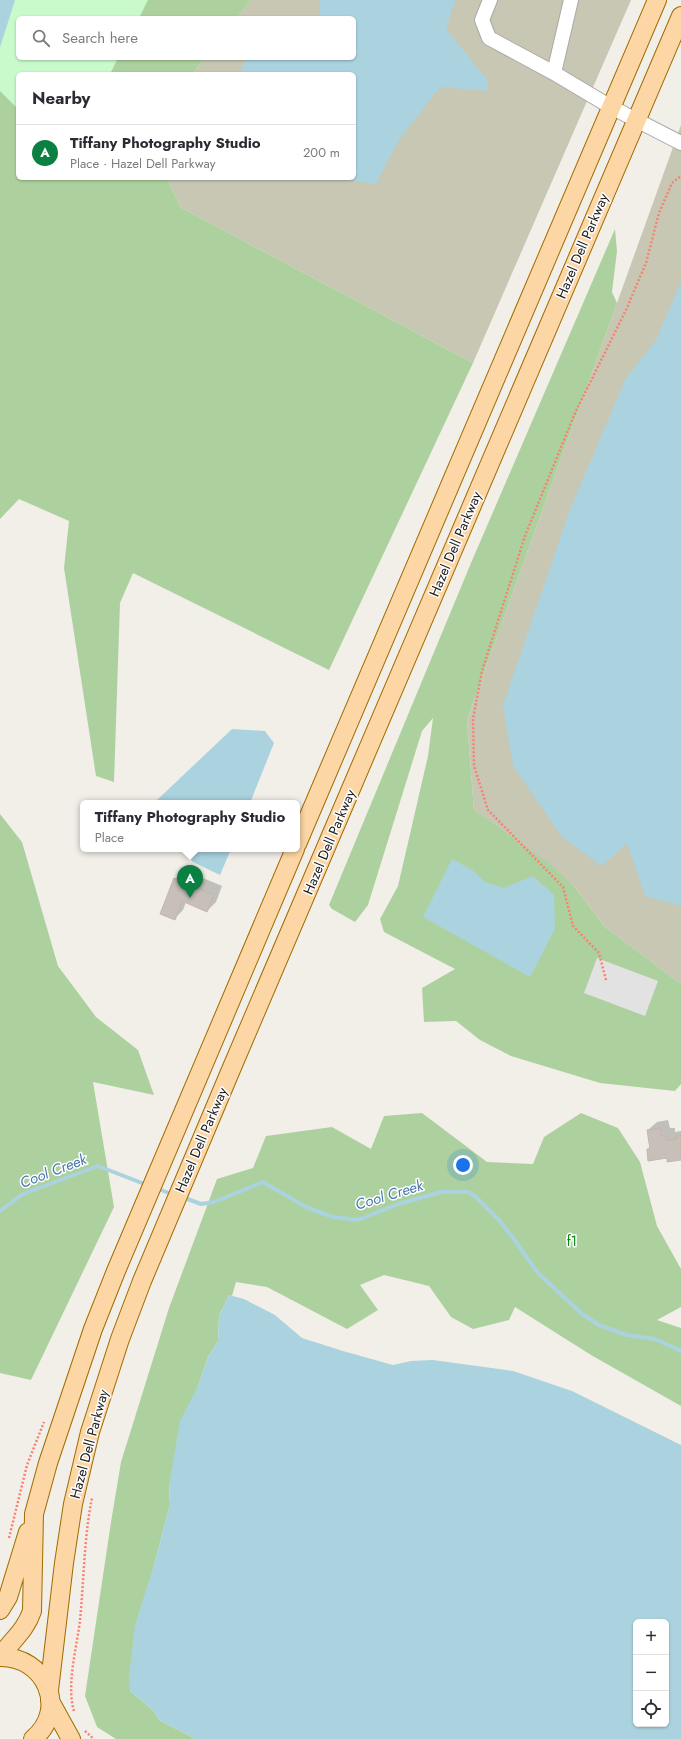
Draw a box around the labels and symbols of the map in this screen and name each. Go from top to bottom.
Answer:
street label: Hazel Dell Parkway [551,190,614,302]
street label: Hazel Dell Parkway [424,488,487,600]
street label: Hazel Dell Parkway [298,786,361,898]
pin: A [177,865,203,898]
street label: Hazel Dell Parkway [170,1084,233,1196]
water label: Cool Creek [16,1148,90,1194]
your location [453,1155,473,1175]
water label: Cool Creek [352,1174,426,1216]
park label: f1 [567,1231,577,1251]
street label: Hazel Dell Parkway [65,1386,113,1501]

